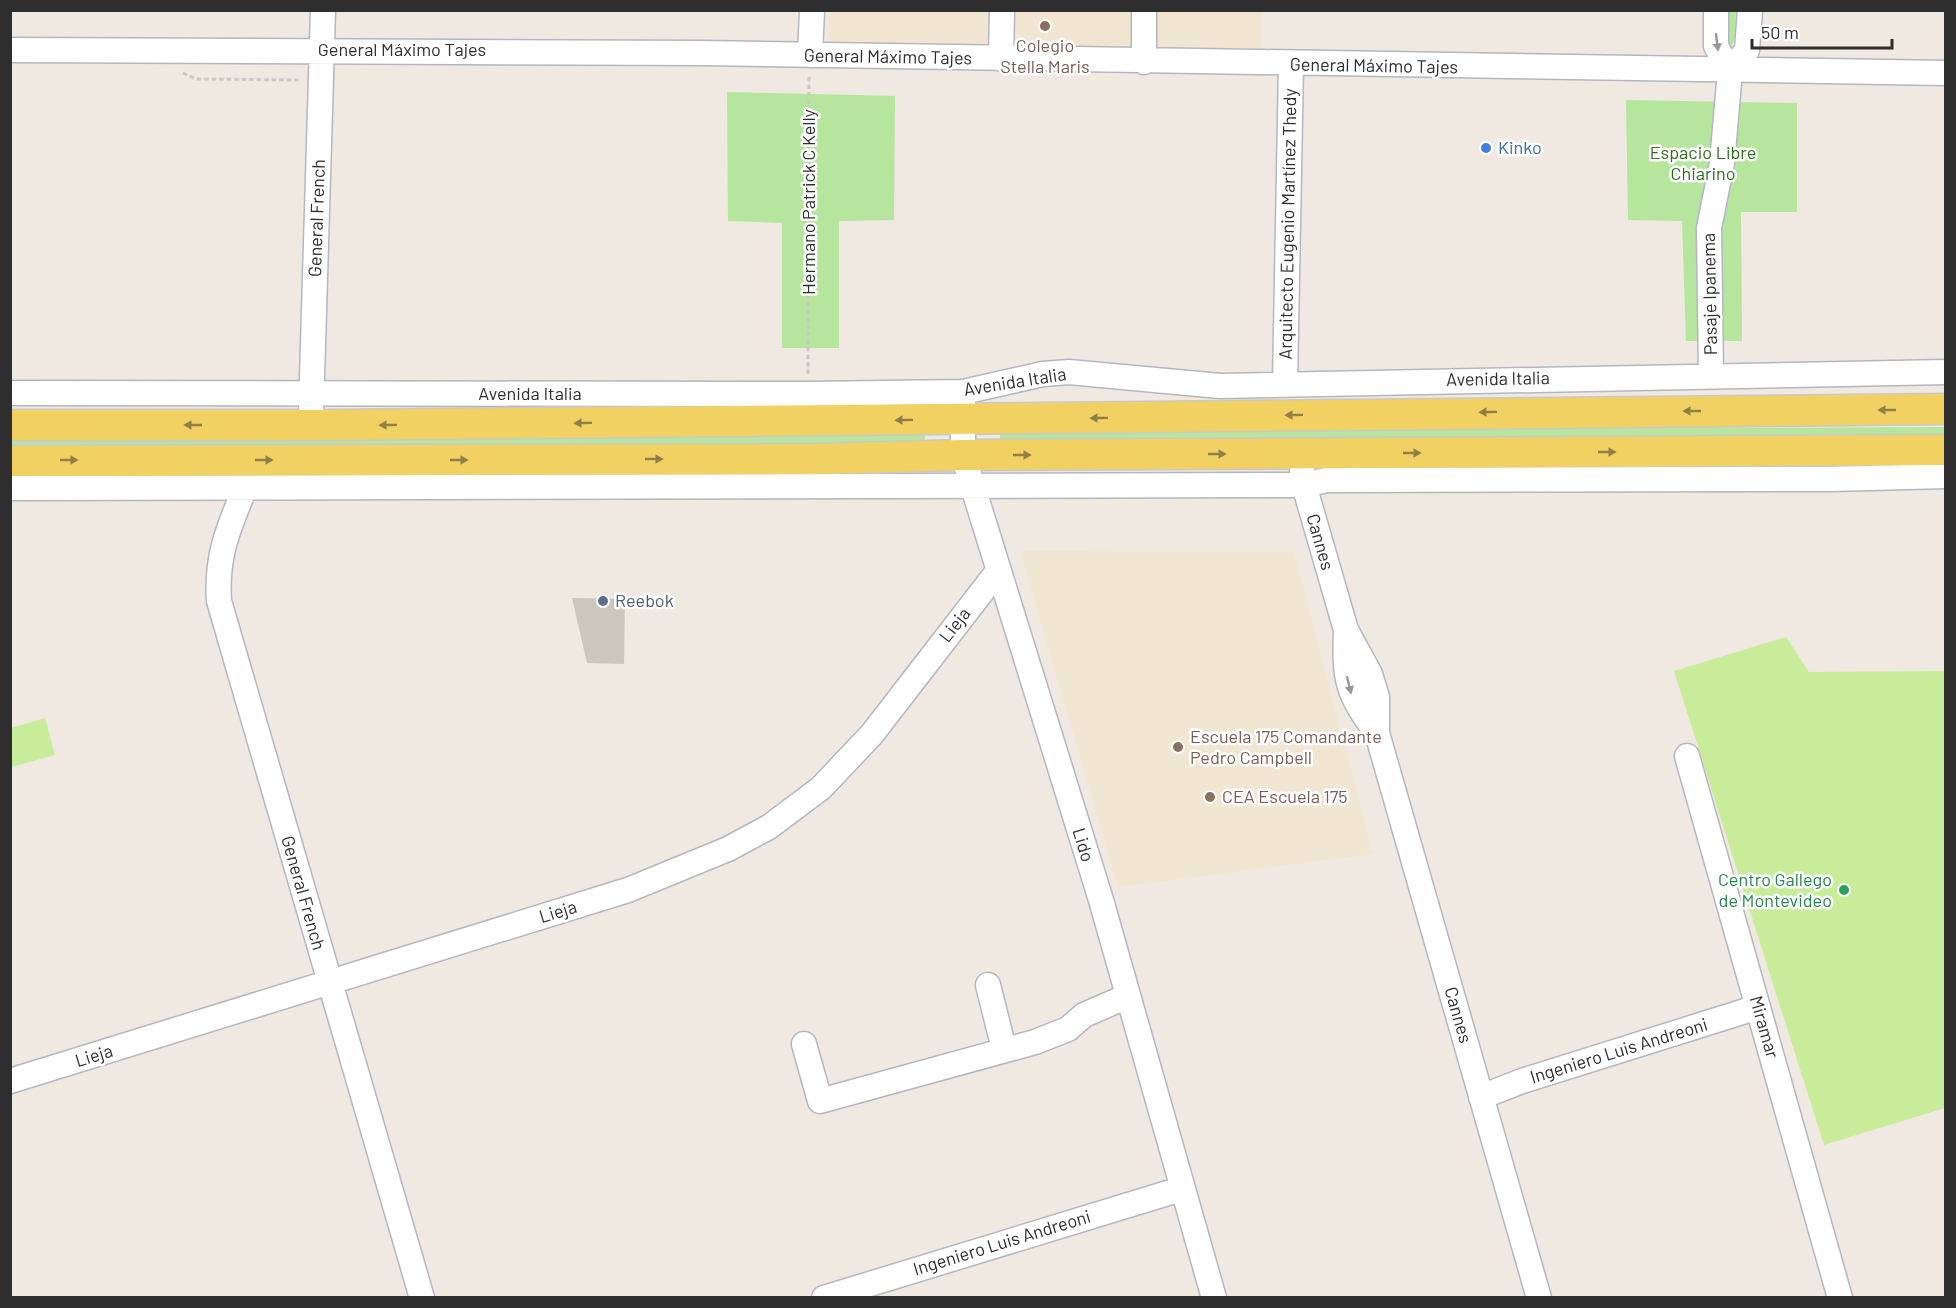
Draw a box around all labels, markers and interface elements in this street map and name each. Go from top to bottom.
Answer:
scale bar [1752,12,1892,50]
marker: Colegio Stella Maris [1038,19,1052,33]
text: 50 m [1761,21,1799,43]
one-way arrow [1712,33,1722,52]
place label: Colegio Stella Maris [1000,34,1090,77]
street label: General Máximo Tajes [318,38,486,60]
street label: General Máximo Tajes [804,44,972,68]
street label: General Máximo Tajes [1290,53,1458,77]
street label: Arquitecto Eugenio Martínez Thedy [1274,88,1300,360]
street label: Hermano Patrick C Kelly [797,109,819,295]
place label: Kinko [1498,136,1542,158]
marker: Kinko [1479,141,1493,155]
park label: Espacio Libre Chiarino [1650,141,1756,184]
street label: General French [303,159,329,277]
street label: Pasaje Ipanema [1697,233,1721,355]
street label: Avenida Italia [962,362,1068,400]
street label: Avenida Italia [1446,366,1550,390]
street label: Avenida Italia [478,382,582,404]
one-way arrow [1878,405,1897,415]
one-way arrow [1683,406,1702,416]
one-way arrow [1479,407,1498,417]
one-way arrow [1284,410,1303,420]
one-way arrow [1089,413,1108,422]
one-way arrow [895,415,914,425]
one-way arrow [574,418,593,428]
one-way arrow [184,420,203,430]
one-way arrow [379,420,398,430]
one-way arrow [1597,447,1616,457]
one-way arrow [1402,448,1421,458]
one-way arrow [1207,449,1226,459]
one-way arrow [1012,450,1031,460]
one-way arrow [644,454,663,464]
one-way arrow [254,455,273,465]
one-way arrow [449,455,468,465]
one-way arrow [59,456,78,465]
street label: Cannes [1302,511,1339,572]
place label: Reebok [615,589,674,611]
marker: Reebok [596,594,610,608]
street label: Lieja [934,603,975,646]
one-way arrow [1345,676,1355,695]
place label: Escuela 175 Comandante Pedro Campbell [1190,725,1382,768]
marker: Escuela 175 Comandante Pedro Campbell [1171,740,1185,754]
place label: CEA Escuela 175 [1222,785,1348,807]
marker: CEA Escuela 175 [1203,790,1217,804]
street label: Lido [1068,825,1100,864]
street label: General French [277,833,331,952]
place label: Centro Gallego de Montevideo [1718,868,1832,911]
marker: Centro Gallego de Montevideo [1837,883,1851,897]
street label: Lieja [536,895,579,927]
street label: Cannes [1440,984,1477,1045]
street label: Miramar [1746,993,1784,1061]
street label: Ingeniero Luis Andreoni [1527,1013,1710,1088]
street label: Lieja [72,1039,115,1071]
street label: Ingeniero Luis Andreoni [910,1205,1093,1280]

